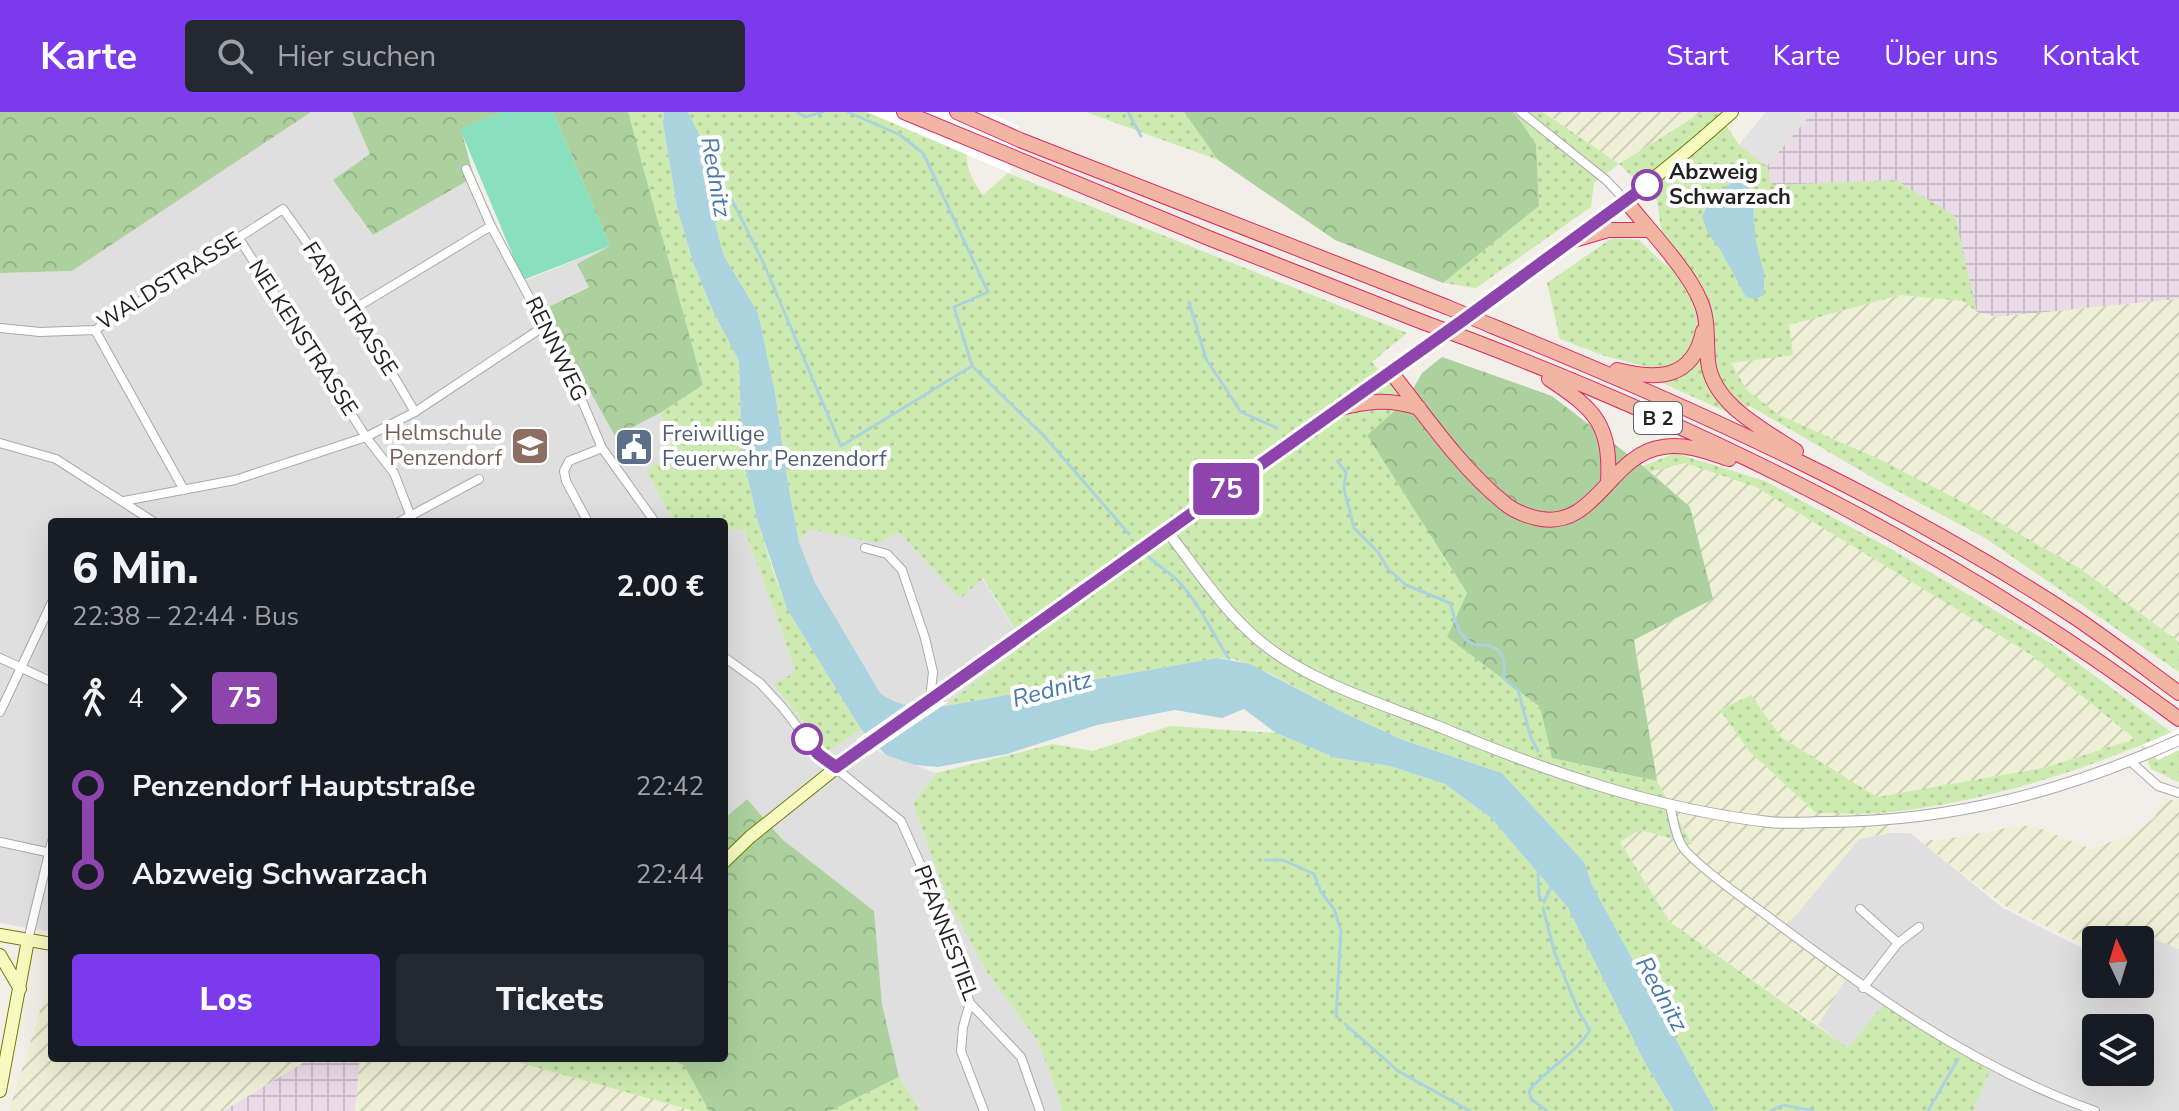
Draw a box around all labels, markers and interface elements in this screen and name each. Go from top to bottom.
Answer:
search box [185,20,745,92]
text: Karte [40,31,137,82]
icon: search [213,34,257,78]
text: Hier suchen [277,36,436,77]
text: Start [1666,37,1729,75]
text: Karte [1773,37,1840,75]
text: Über uns [1884,37,1998,75]
text: Kontakt [2042,37,2139,75]
water label: Rednitz [693,134,739,221]
place label: Abzweig Schwarzach [1669,157,1791,212]
marker: Abzweig Schwarzach [1632,170,1662,200]
street label: WALDSTRASSE [91,225,247,337]
street label: FARNSTRASSE [295,236,405,382]
street label: NELKENSTRASSE [241,254,365,422]
street label: RENNWEG [518,292,594,406]
road number: B 2 [1634,402,1682,434]
place label: Helmschule Penzendorf [384,418,503,473]
place label: Freiwillige Feuerwehr Penzendorf [662,419,887,474]
school or university icon: Helmschule Penzendorf [509,425,551,467]
public building icon: Freiwillige Feuerwehr Penzendorf [613,426,655,468]
line badge: 75 [1190,463,1262,515]
text: 75 [1209,470,1243,508]
text: 6 Min. [72,539,199,599]
text: 2.00 € [616,566,704,607]
text: 22:38 – 22:44 · Bus [72,599,299,634]
water label: Rednitz [1009,663,1096,715]
icon: walk [72,676,116,720]
icon: forward [156,676,200,720]
text: 75 [228,679,261,717]
text: 4 [128,681,144,716]
unlabelled marker [792,724,822,754]
text: Penzendorf Hauptstraße [132,766,475,807]
text: 22:42 [636,769,704,804]
text: Abzweig Schwarzach [132,854,428,895]
text: 22:44 [636,857,704,892]
street label: PFANNESTIEL [906,861,986,1005]
north arrow [2082,926,2154,998]
map controls [2082,926,2154,1086]
water label: Rednitz [1628,951,1696,1038]
button: Los [72,954,380,1046]
button: Tickets [396,954,704,1046]
button: layers [2082,1014,2154,1086]

